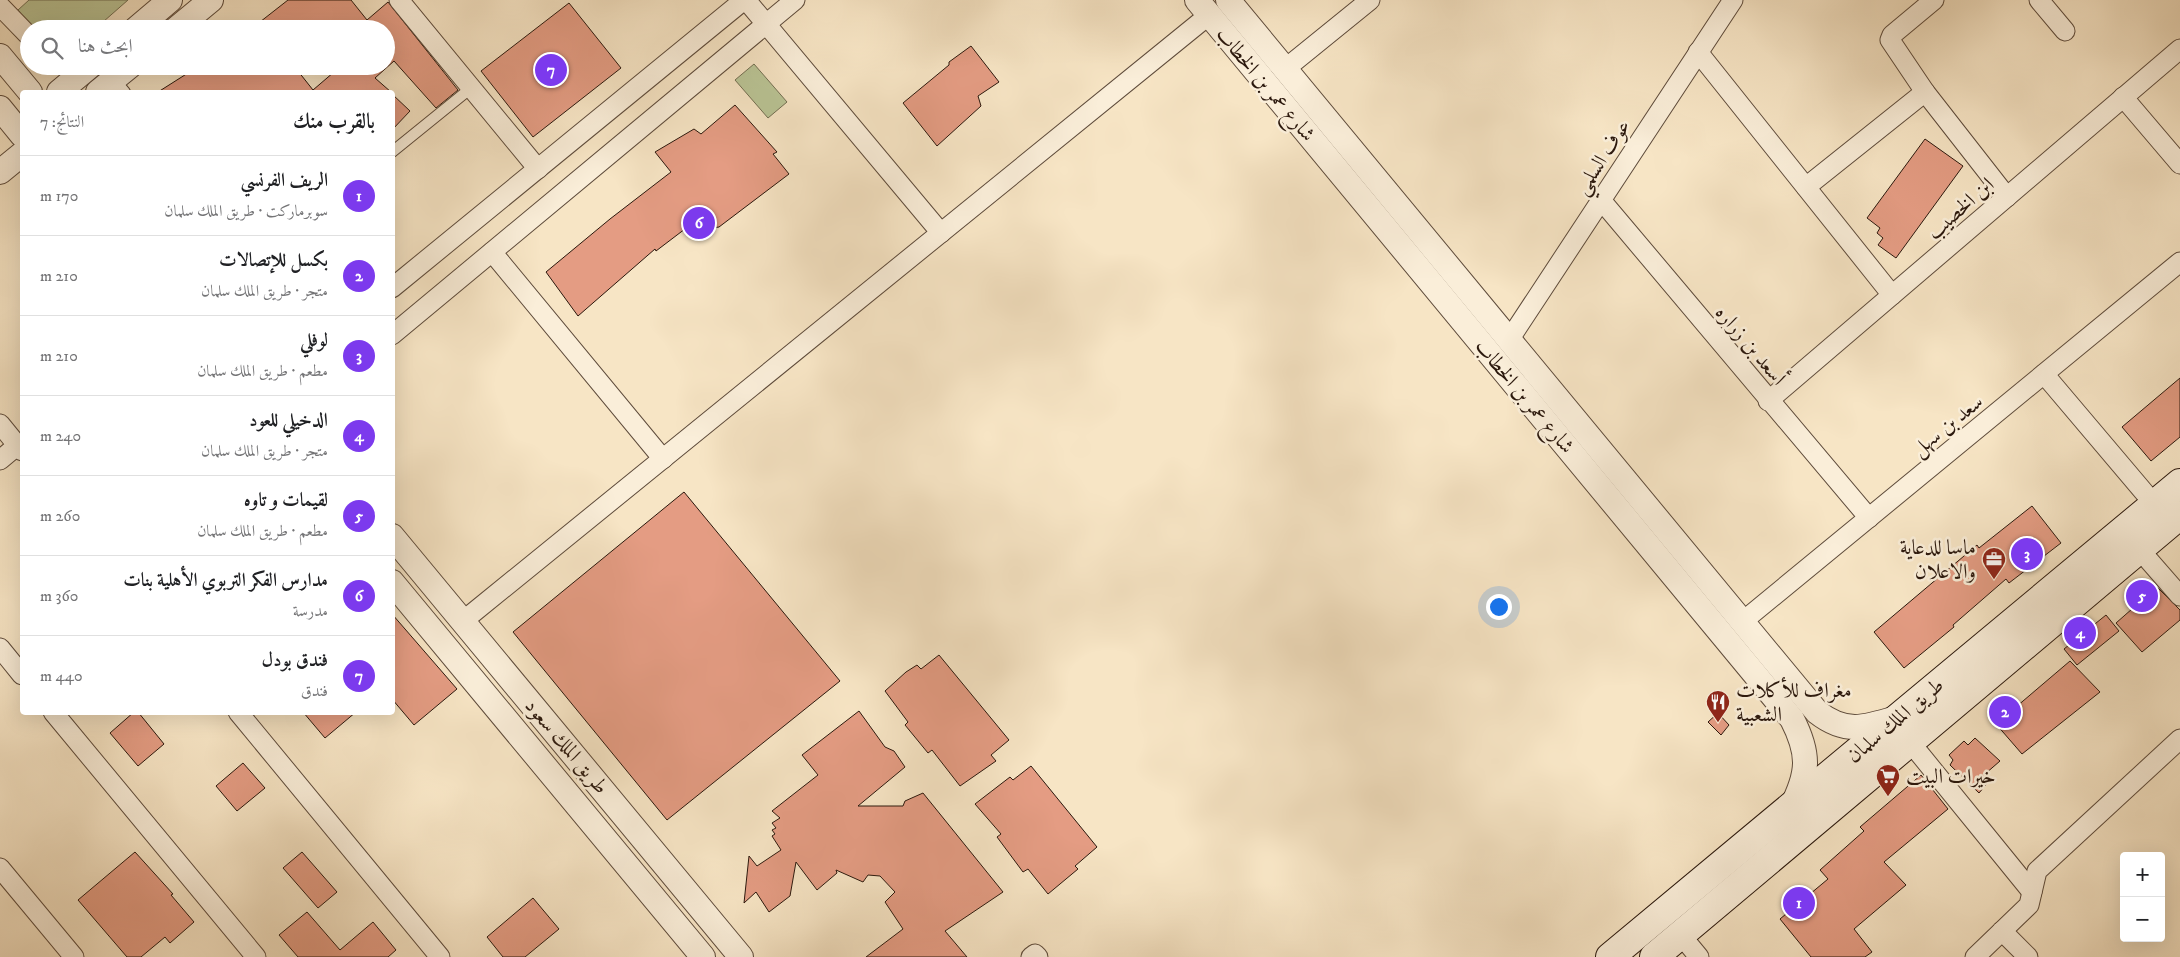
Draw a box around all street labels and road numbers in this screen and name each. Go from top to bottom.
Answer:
street label: شارع عمر بن الخطاب [1207,22,1321,150]
street label: عوف السلمي [1569,115,1642,203]
street label: ابن الخصيب [1921,172,2000,245]
street label: أسعد بن زراره [1709,298,1794,391]
street label: شارع عمر بن الخطاب [1466,334,1580,462]
street label: سعد بن سهل [1907,389,1989,463]
street label: طريق الملك سلمان [1842,672,1950,769]
street label: طريق الملك سعود [519,693,614,800]

